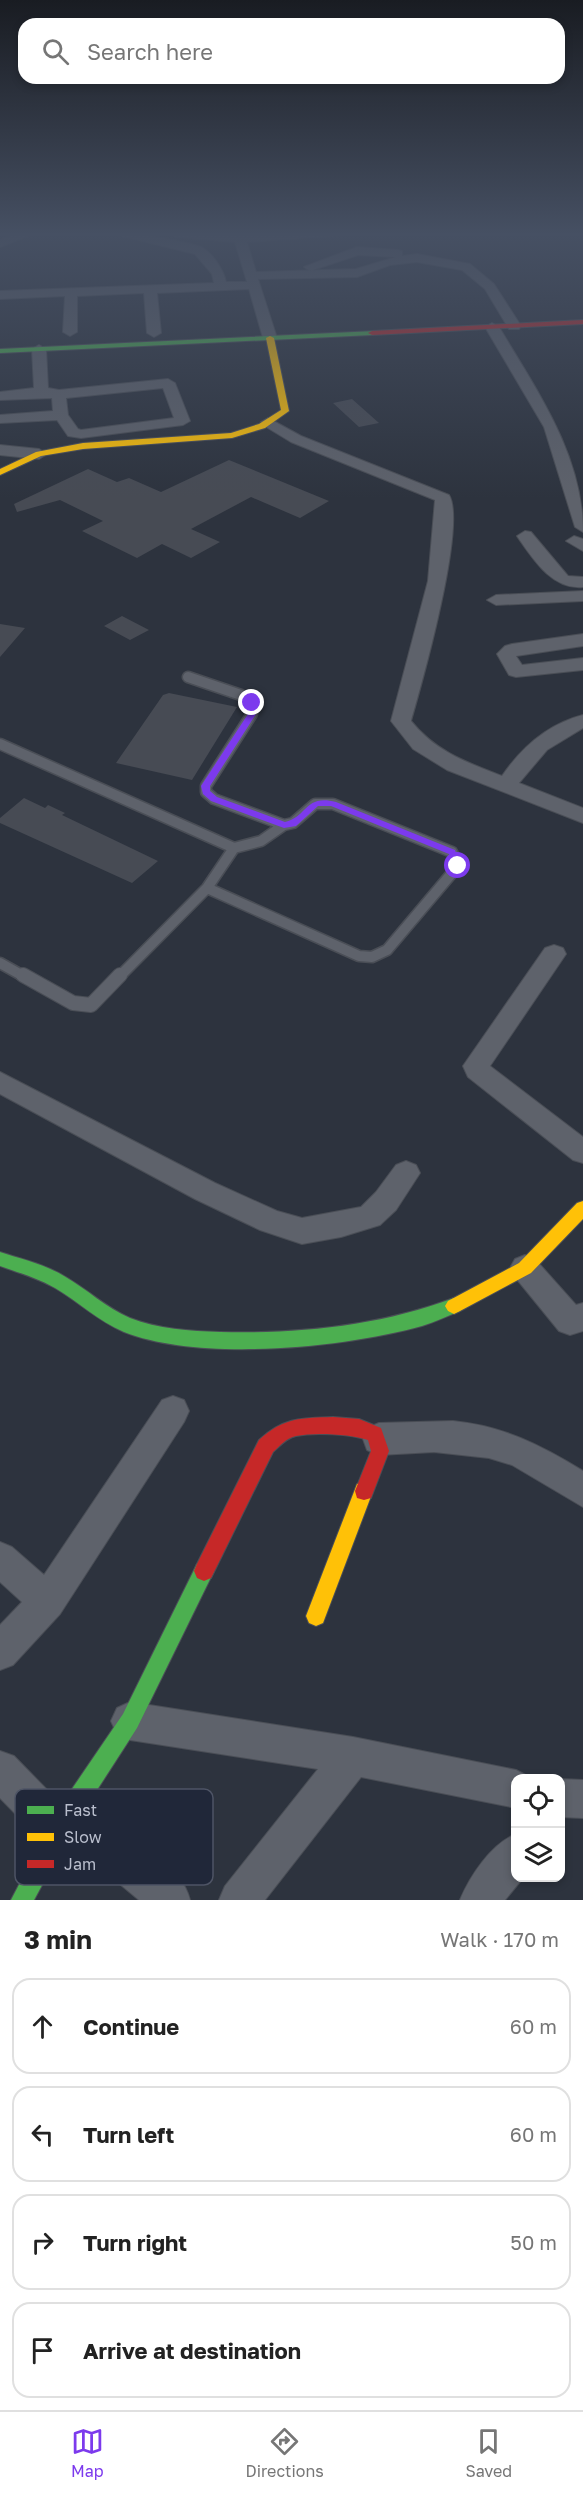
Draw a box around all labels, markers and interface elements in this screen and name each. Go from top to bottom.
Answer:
search box [18,18,565,84]
icon: search [39,35,72,68]
text: Search here [87,38,213,65]
route end [238,689,264,715]
route start [444,852,470,878]
map controls [511,1774,565,1882]
button: locate [511,1774,565,1828]
legend [15,1789,213,1885]
text: Fast [64,1800,97,1820]
text: Slow [64,1827,102,1847]
button: layers [511,1828,565,1882]
text: Jam [64,1854,96,1874]
text: 3 min [24,1924,92,1955]
text: Walk · 170 m [440,1927,559,1951]
icon: ahead [26,2010,59,2043]
text: Continue [83,2013,179,2040]
text: 60 m [510,2014,557,2038]
icon: left [26,2118,59,2151]
text: Turn left [83,2121,174,2148]
text: 60 m [510,2122,557,2146]
icon: right [26,2226,59,2259]
text: Turn right [83,2229,187,2256]
text: 50 m [510,2230,557,2254]
icon: arrive [26,2334,59,2367]
text: Arrive at destination [83,2337,301,2364]
tab: Map [71,2425,104,2481]
tab: Directions [246,2425,324,2481]
tab: Saved [465,2425,512,2481]

